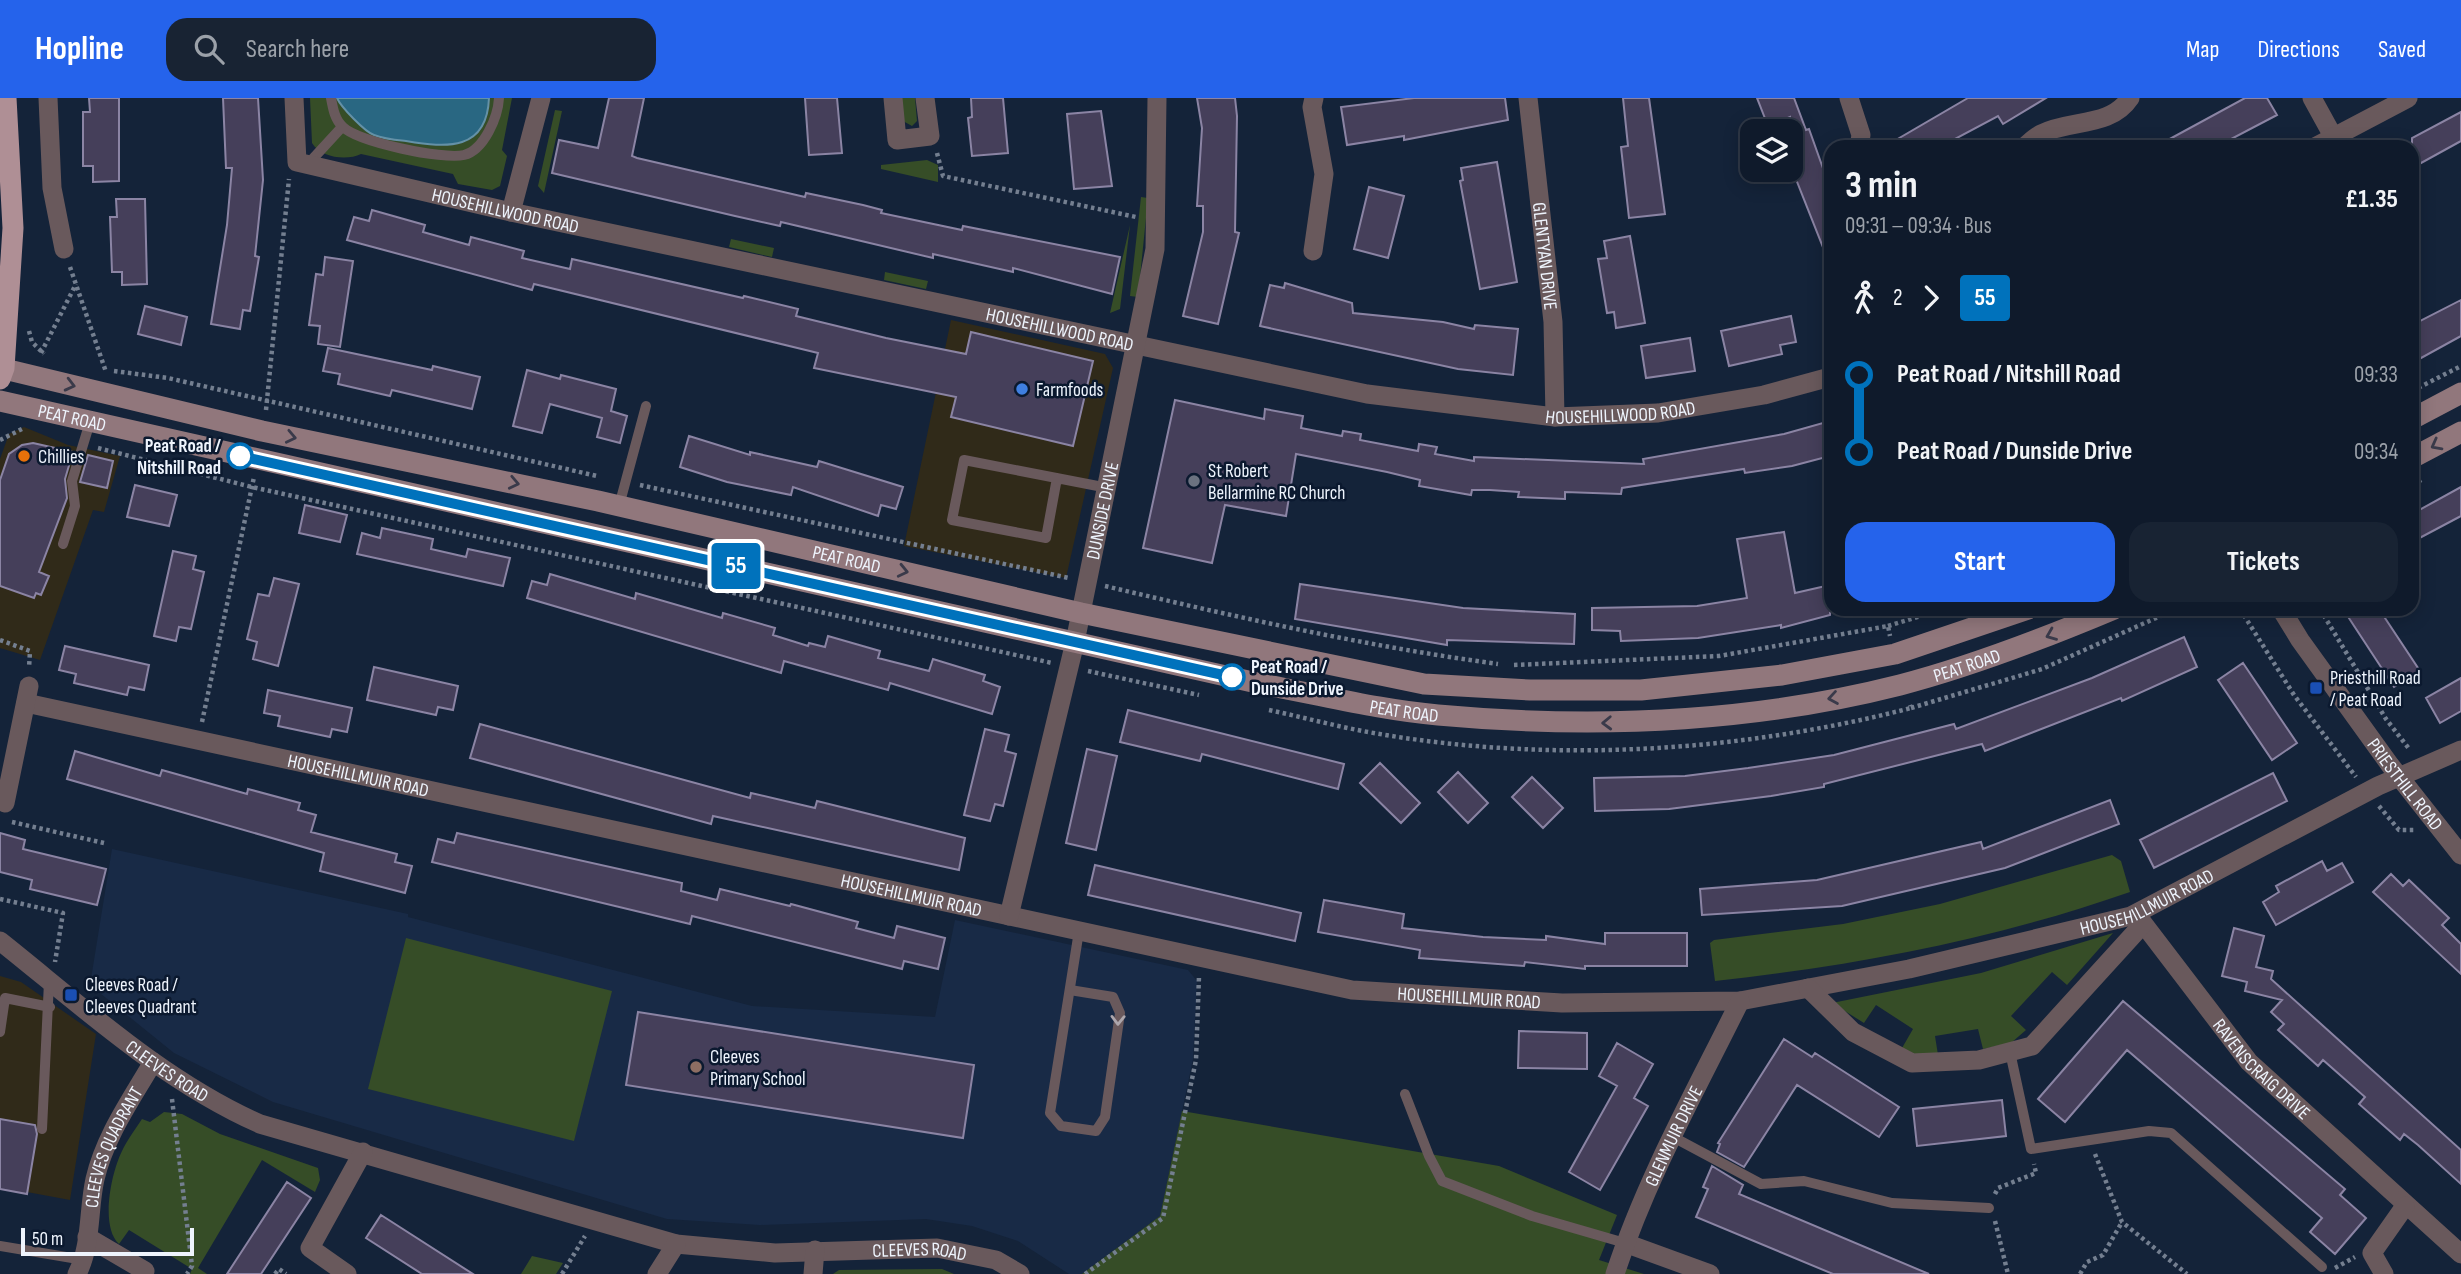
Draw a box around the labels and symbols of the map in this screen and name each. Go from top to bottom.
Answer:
street label: HOUSEHILLWOOD ROAD [429,184,581,239]
street label: GLENTYAN DRIVE [1527,201,1562,311]
street label: HOUSEHILLWOOD ROAD [984,303,1135,357]
one-way arrow [64,377,76,391]
place label: Farmfoods [1036,379,1104,402]
marker: Farmfoods [1014,381,1030,397]
street label: HOUSEHILLWOOD ROAD [1544,397,1697,430]
street label: PEAT ROAD [36,400,108,437]
one-way arrow [285,428,297,443]
place label: Peat Road / Nitshill Road [137,435,222,480]
one-way arrow [2431,437,2443,450]
marker: Peat Road / Nitshill Road [227,443,253,469]
place label: Chillies [38,446,85,469]
marker: Chillies [16,448,32,464]
street label: DUNSIDE DRIVE [1082,460,1124,562]
place label: St Robert Bellarmine RC Church [1208,460,1346,505]
marker: St Robert Bellarmine RC Church [1186,473,1202,489]
one-way arrow [508,475,520,490]
street label: PEAT ROAD [810,541,883,579]
line badge: 55 [704,543,768,589]
one-way arrow [897,563,909,578]
one-way arrow [2046,627,2058,641]
street label: PEAT ROAD [1931,645,2004,688]
place label: Peat Road / Dunside Drive [1251,656,1344,701]
marker: Peat Road / Dunside Drive [1219,664,1245,690]
place label: Priesthill Road / Peat Road [2330,667,2421,712]
marker: Priesthill Road / Peat Road [2308,680,2324,696]
one-way arrow [1827,690,1839,705]
street label: PEAT ROAD [1368,696,1439,728]
one-way arrow [1601,715,1612,731]
street label: PRIESTHILL ROAD [2362,734,2447,836]
street label: HOUSEHILLMUIR ROAD [285,750,431,803]
street label: HOUSEHILLMUIR ROAD [2078,865,2218,941]
street label: HOUSEHILLMUIR ROAD [838,870,984,923]
place label: Cleeves Road / Cleeves Quadrant [85,974,197,1019]
street label: HOUSEHILLMUIR ROAD [1397,983,1541,1015]
marker: Cleeves Road / Cleeves Quadrant [63,987,79,1003]
one-way arrow [1110,1015,1125,1026]
street label: RAVENSCRAIG DRIVE [2207,1015,2315,1125]
street label: CLEEVES ROAD [121,1036,212,1108]
place label: Cleeves Primary School [710,1046,806,1091]
marker: Cleeves Primary School [688,1059,704,1075]
street label: GLENMUIR DRIVE [1640,1082,1708,1190]
street label: CLEEVES QUADRANT [81,1083,149,1209]
scale bar [21,1225,194,1257]
street label: CLEEVES ROAD [872,1238,968,1267]

